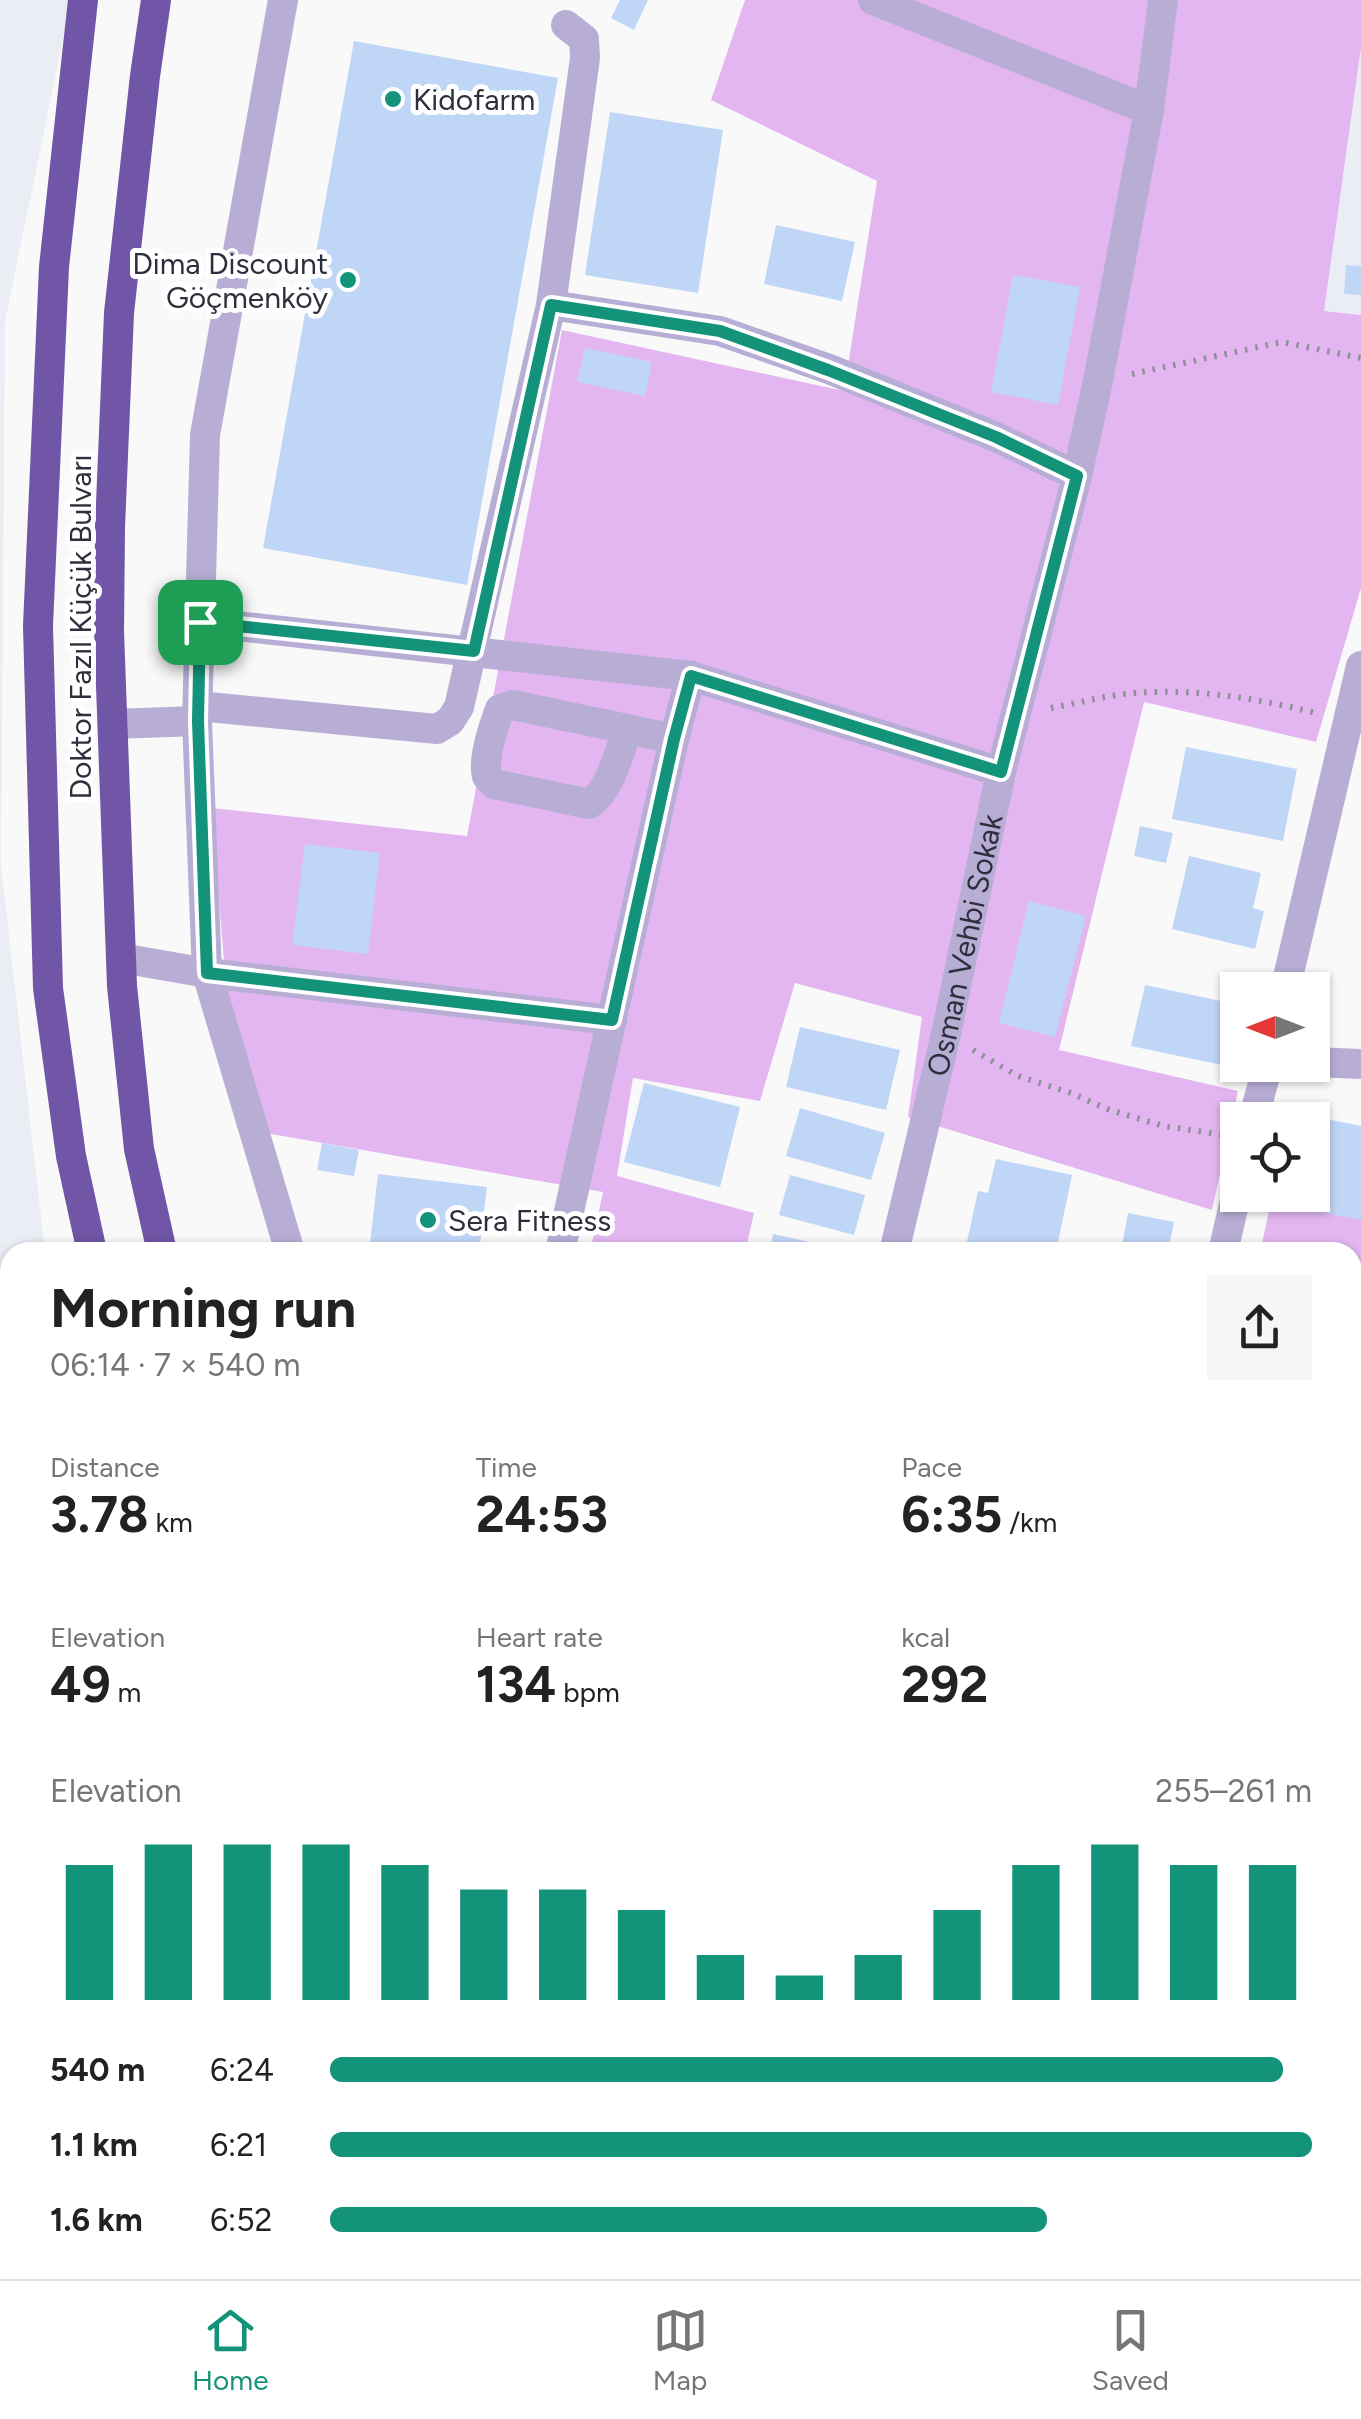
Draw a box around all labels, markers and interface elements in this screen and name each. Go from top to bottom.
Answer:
place label: Kidofarm [413,81,535,118]
marker: Kidofarm [382,88,404,110]
place label: Dima Discount Göçmenköy [132,245,328,316]
marker: Dima Discount Göçmenköy [337,269,359,291]
street label: Doktor Fazıl Küçük Bulvarı [62,454,99,800]
pin [158,580,243,665]
icon: arrive [173,595,228,650]
street label: Osman Vehbi Sokak [918,810,1010,1080]
north arrow [1220,972,1330,1082]
map controls [1220,972,1330,1212]
button: locate [1220,1102,1330,1212]
place label: Sera Fitness [448,1202,611,1239]
marker: Sera Fitness [417,1209,439,1231]
text: Morning run [50,1275,356,1341]
button: share [1207,1275,1312,1380]
text: 06:14 · 7 × 540 m [50,1346,301,1384]
text: Distance [50,1450,160,1484]
text: Time [476,1450,537,1484]
text: Pace [901,1450,962,1484]
text: 3.78 [50,1484,149,1545]
text: 24:53 [476,1484,608,1545]
text: 6:35 [901,1484,1002,1545]
text: km [149,1505,193,1539]
text: /km [1002,1505,1057,1539]
text: Elevation [50,1620,165,1654]
text: Heart rate [476,1620,603,1654]
text: kcal [901,1620,950,1654]
text: 49 [50,1654,111,1715]
text: 134 [476,1654,556,1715]
text: 292 [901,1654,988,1715]
text: m [111,1675,141,1709]
text: bpm [556,1675,620,1709]
text: Elevation [50,1772,182,1810]
text: 255–261 m [1155,1772,1312,1810]
text: 540 m [50,2051,145,2089]
text: 6:24 [210,2051,274,2089]
text: 1.1 km [50,2126,138,2164]
text: 6:21 [210,2126,267,2164]
text: 1.6 km [50,2201,143,2239]
text: 6:52 [210,2201,273,2239]
tab: Home [192,2303,268,2397]
tab: Map [653,2303,708,2397]
tab: Saved [1092,2303,1169,2397]

